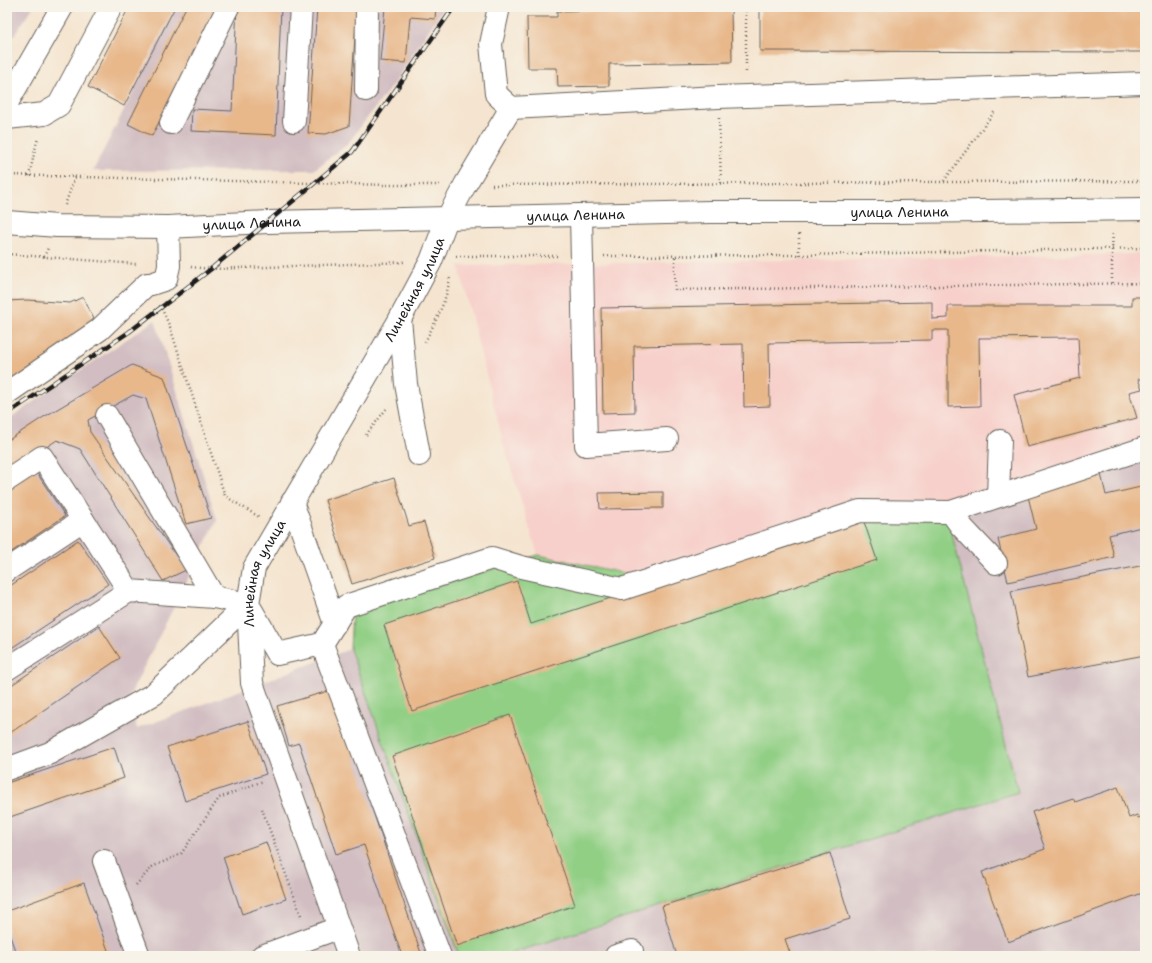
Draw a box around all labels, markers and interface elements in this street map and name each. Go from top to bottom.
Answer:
street label: улица Ленина [850,202,949,221]
street label: улица Ленина [526,205,625,225]
street label: улица Ленина [202,212,301,234]
street label: Линейная улица [380,234,448,345]
street label: Линейная улица [239,516,290,628]

